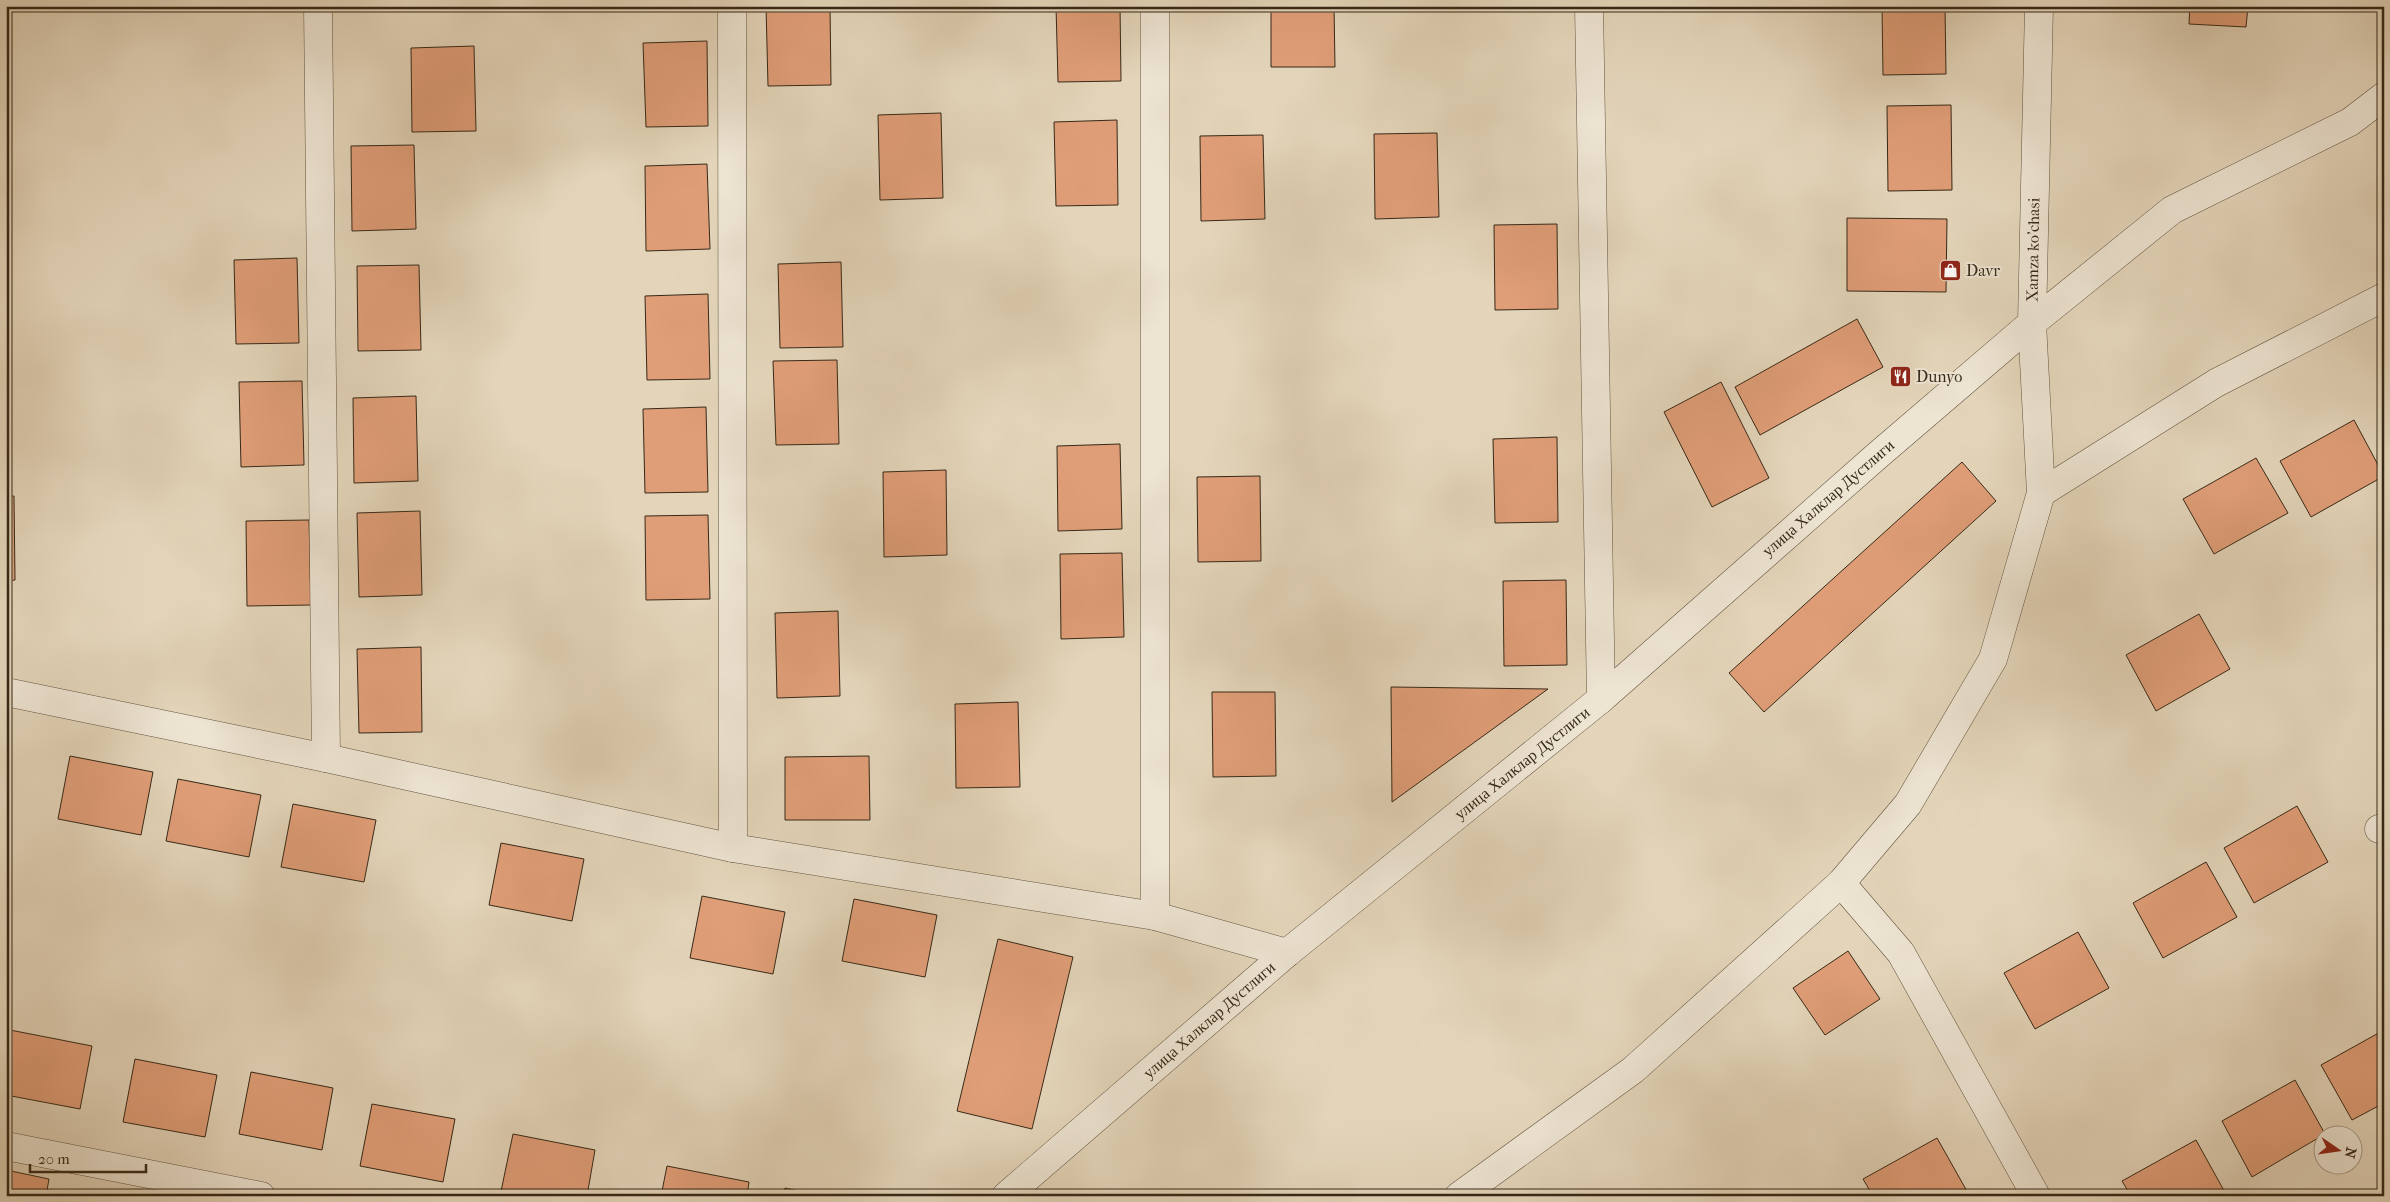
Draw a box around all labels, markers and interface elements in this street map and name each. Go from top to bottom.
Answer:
street label: Xamza ko'chasi [2023,197,2043,302]
shop icon: Davr [1938,258,1962,282]
place label: Davr [1966,261,2000,280]
restaurant icon: Dunyo [1888,364,1912,388]
place label: Dunyo [1916,367,1962,386]
street label: улица Халклар Дустлиги [1758,435,1898,560]
street label: улица Халклар Дустлиги [1451,702,1594,823]
street label: улица Халклар Дустлиги [1139,957,1279,1082]
north arrow [2312,1124,2362,1174]
scale bar [30,1142,146,1174]
text: N [2341,1146,2360,1160]
text: 20 m [38,1150,70,1168]

